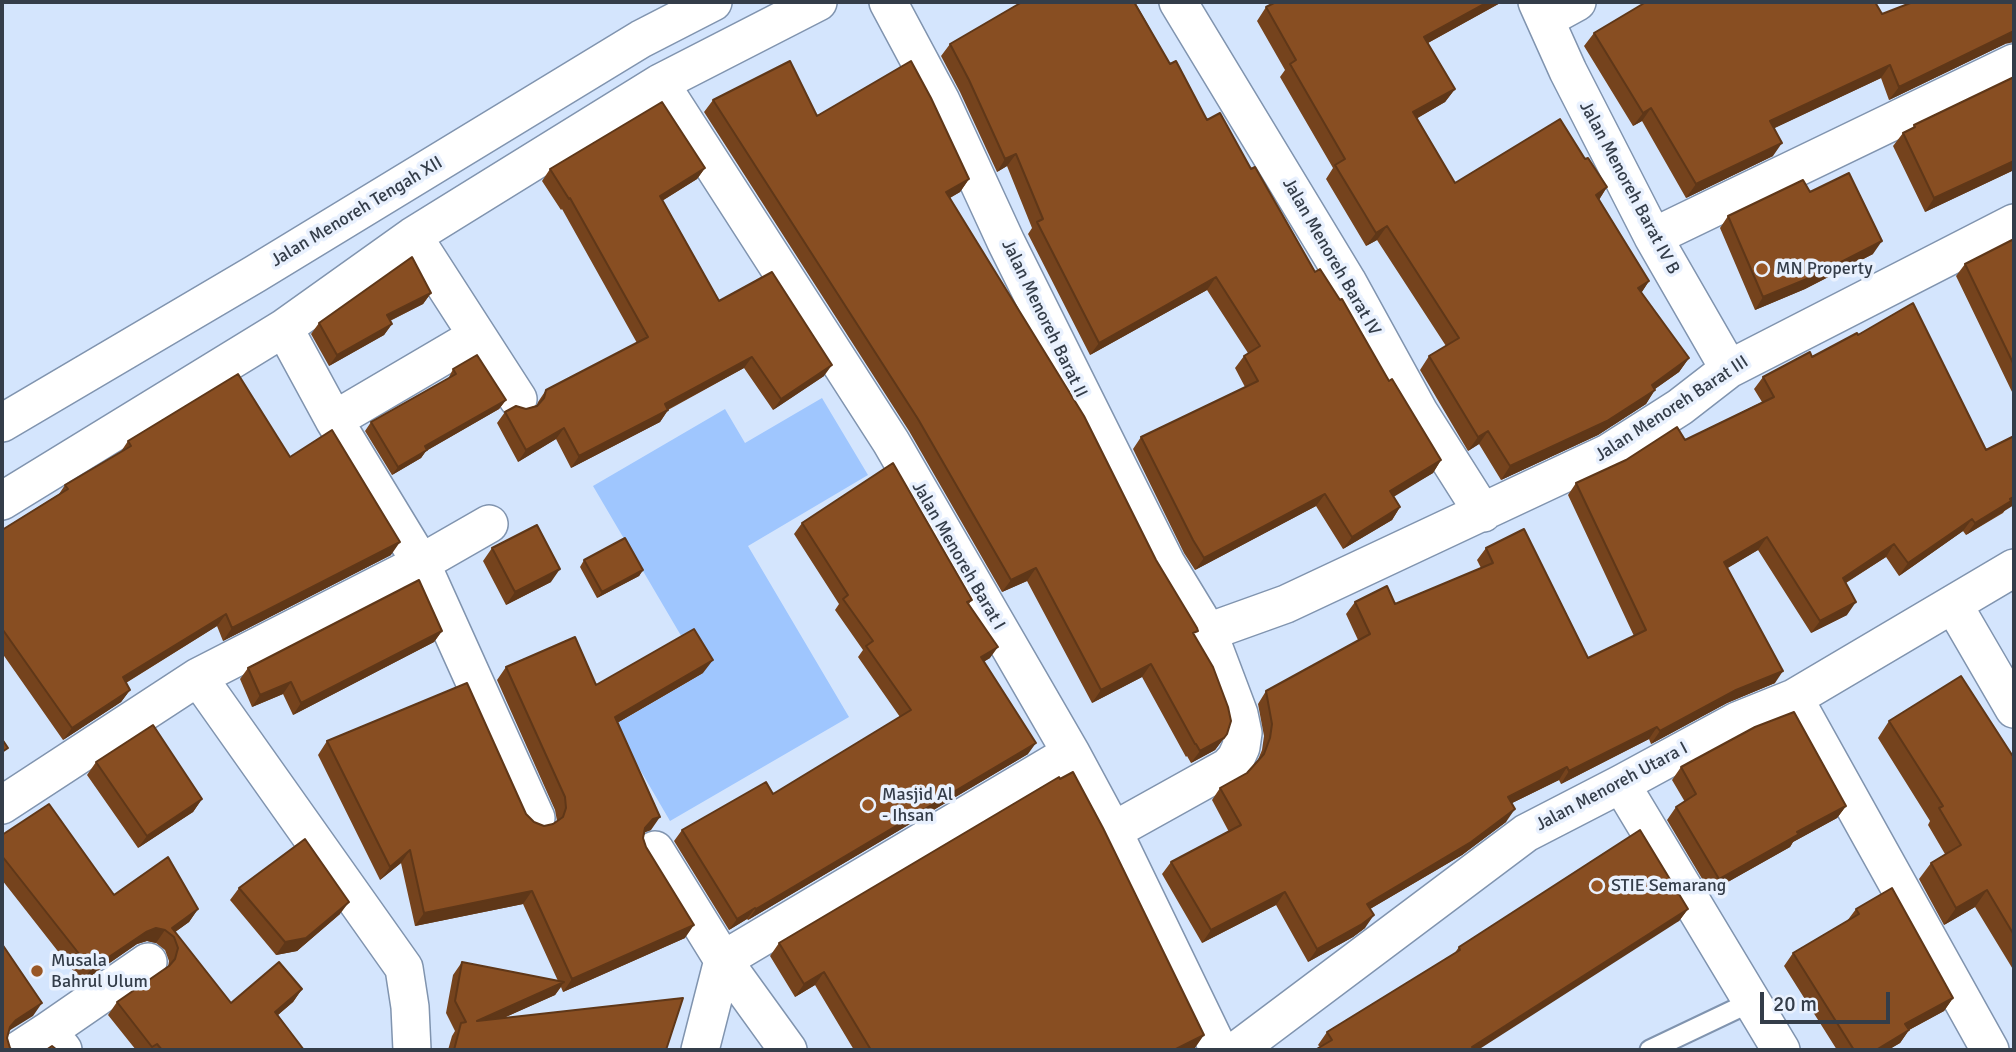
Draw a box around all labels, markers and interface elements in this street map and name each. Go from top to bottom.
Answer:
street label: Jalan Menoreh Barat IV B [1574,98,1684,278]
street label: Jalan Menoreh Tengah XII [267,152,447,272]
street label: Jalan Menoreh Barat IV [1277,175,1385,339]
street label: Jalan Menoreh Barat II [996,237,1092,401]
place label: MN Property [1776,258,1873,280]
marker: MN Property [1754,261,1770,277]
street label: Jalan Menoreh Barat III [1591,351,1753,467]
street label: Jalan Menoreh Barat I [907,478,1009,634]
street label: Jalan Menoreh Utara I [1532,738,1692,836]
place label: Masjid Al - Ihsan [882,784,953,826]
marker: Masjid Al - Ihsan [860,797,876,813]
place label: STIE Semarang [1611,875,1726,897]
marker: STIE Semarang [1589,878,1605,894]
place label: Musala Bahrul Ulum [51,950,148,992]
marker: Musala Bahrul Ulum [29,963,45,979]
scale bar [1764,978,1894,1022]
text: 20 m [1773,991,1817,1017]

